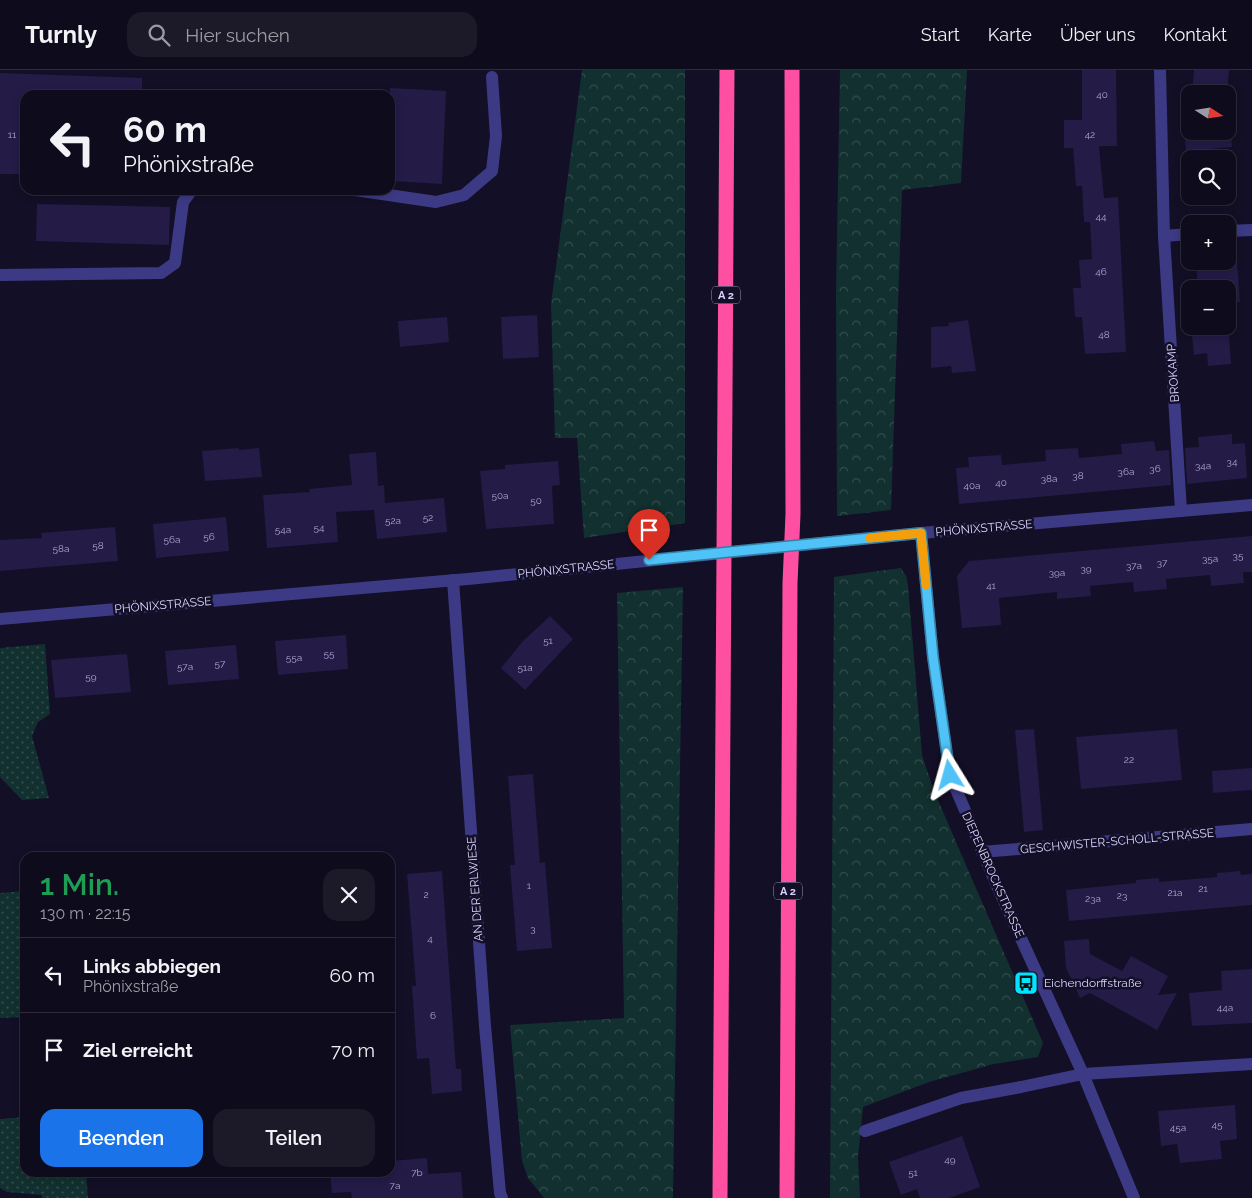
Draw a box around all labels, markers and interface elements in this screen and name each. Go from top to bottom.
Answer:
search box [127,12,477,57]
text: Turnly [25,20,97,49]
icon: search [145,21,173,49]
text: Hier suchen [185,24,290,46]
text: Start [921,24,960,45]
text: Karte [988,24,1032,45]
text: Über uns [1060,24,1135,45]
text: Kontakt [1163,24,1227,45]
north arrow [1181,85,1236,140]
map controls [1181,85,1236,335]
house number: 40 [1096,89,1108,100]
text: 60 m [123,109,207,150]
icon: left [40,110,105,175]
house number: 11 [8,129,17,140]
house number: 42 [1085,129,1095,140]
button: search [1181,150,1236,205]
text: Phönixstraße [123,151,254,177]
house number: 44 [1096,211,1107,222]
button: + [1181,215,1236,270]
house number: 46 [1095,266,1107,277]
button: − [1181,280,1236,335]
road number: A 2 [712,286,740,304]
house number: 48 [1098,329,1110,340]
street label: BROKAMP [1164,343,1182,403]
house number: 34 [1227,456,1238,467]
house number: 34a [1195,460,1211,471]
house number: 36 [1149,463,1161,474]
house number: 36a [1118,466,1134,477]
house number: 38 [1072,470,1084,481]
house number: 38a [1041,473,1057,484]
house number: 40 [995,477,1007,488]
house number: 40a [963,480,981,491]
house number: 50a [491,490,509,501]
house number: 50 [530,495,542,506]
pin [628,509,670,560]
house number: 52 [423,512,433,523]
house number: 52a [385,515,401,526]
icon: arrive [635,516,663,544]
street label: PHÖNIXSTRASSE [935,517,1033,539]
house number: 54 [314,522,325,533]
house number: 54a [275,524,291,535]
house number: 56 [203,531,215,542]
house number: 56a [164,534,180,545]
house number: 58 [92,540,104,551]
house number: 58a [53,543,69,554]
house number: 35 [1233,550,1244,561]
house number: 35a [1202,553,1218,564]
street label: PHÖNIXSTRASSE [517,557,615,581]
house number: 37 [1157,557,1168,568]
house number: 37a [1126,560,1142,571]
house number: 39 [1080,563,1092,574]
house number: 39a [1049,567,1065,578]
house number: 41 [986,580,997,591]
street label: PHÖNIXSTRASSE [114,594,212,616]
house number: 51 [543,635,554,646]
house number: 55 [324,648,335,659]
house number: 55a [286,652,302,663]
house number: 57 [215,658,226,669]
house number: 57a [177,661,193,672]
house number: 51a [517,662,533,673]
house number: 59 [85,671,97,682]
position arrow [923,748,975,800]
house number: 22 [1124,754,1134,765]
street label: DIEPENBROCKSTRASSE [959,810,1027,940]
street label: GESCHWISTER-SCHOLL-STRASSE [1020,826,1214,856]
street label: AN DER ERLWIESE [464,836,486,942]
text: 1 Min. [40,867,119,902]
button: close [323,869,375,921]
house number: 1 [527,880,532,891]
road number: A 2 [774,882,802,899]
house number: 21 [1198,883,1208,894]
house number: 21a [1168,887,1182,898]
house number: 2 [423,889,429,900]
house number: 23 [1117,890,1127,901]
house number: 23a [1085,893,1101,904]
text: 130 m · 22:15 [40,904,130,923]
house number: 3 [530,923,536,934]
house number: 4 [427,933,433,944]
text: Links abbiegen [83,955,221,977]
icon: left [40,961,68,989]
text: 60 m [330,964,375,986]
bus stop icon: Eichendorffstraße [1013,970,1039,996]
place label: Eichendorffstraße [1044,976,1142,990]
text: Phönixstraße [83,977,178,996]
house number: 44a [1217,1002,1233,1013]
house number: 6 [430,1010,436,1021]
icon: arrive [40,1036,68,1064]
text: Ziel erreicht [83,1039,193,1061]
text: 70 m [331,1039,375,1061]
button: Beenden [40,1109,203,1167]
button: Teilen [213,1109,375,1167]
house number: 45 [1212,1119,1223,1130]
house number: 45a [1170,1122,1186,1133]
house number: 49 [944,1154,956,1165]
house number: 7b [411,1167,423,1178]
house number: 51 [908,1167,919,1178]
house number: 7a [390,1180,400,1191]

